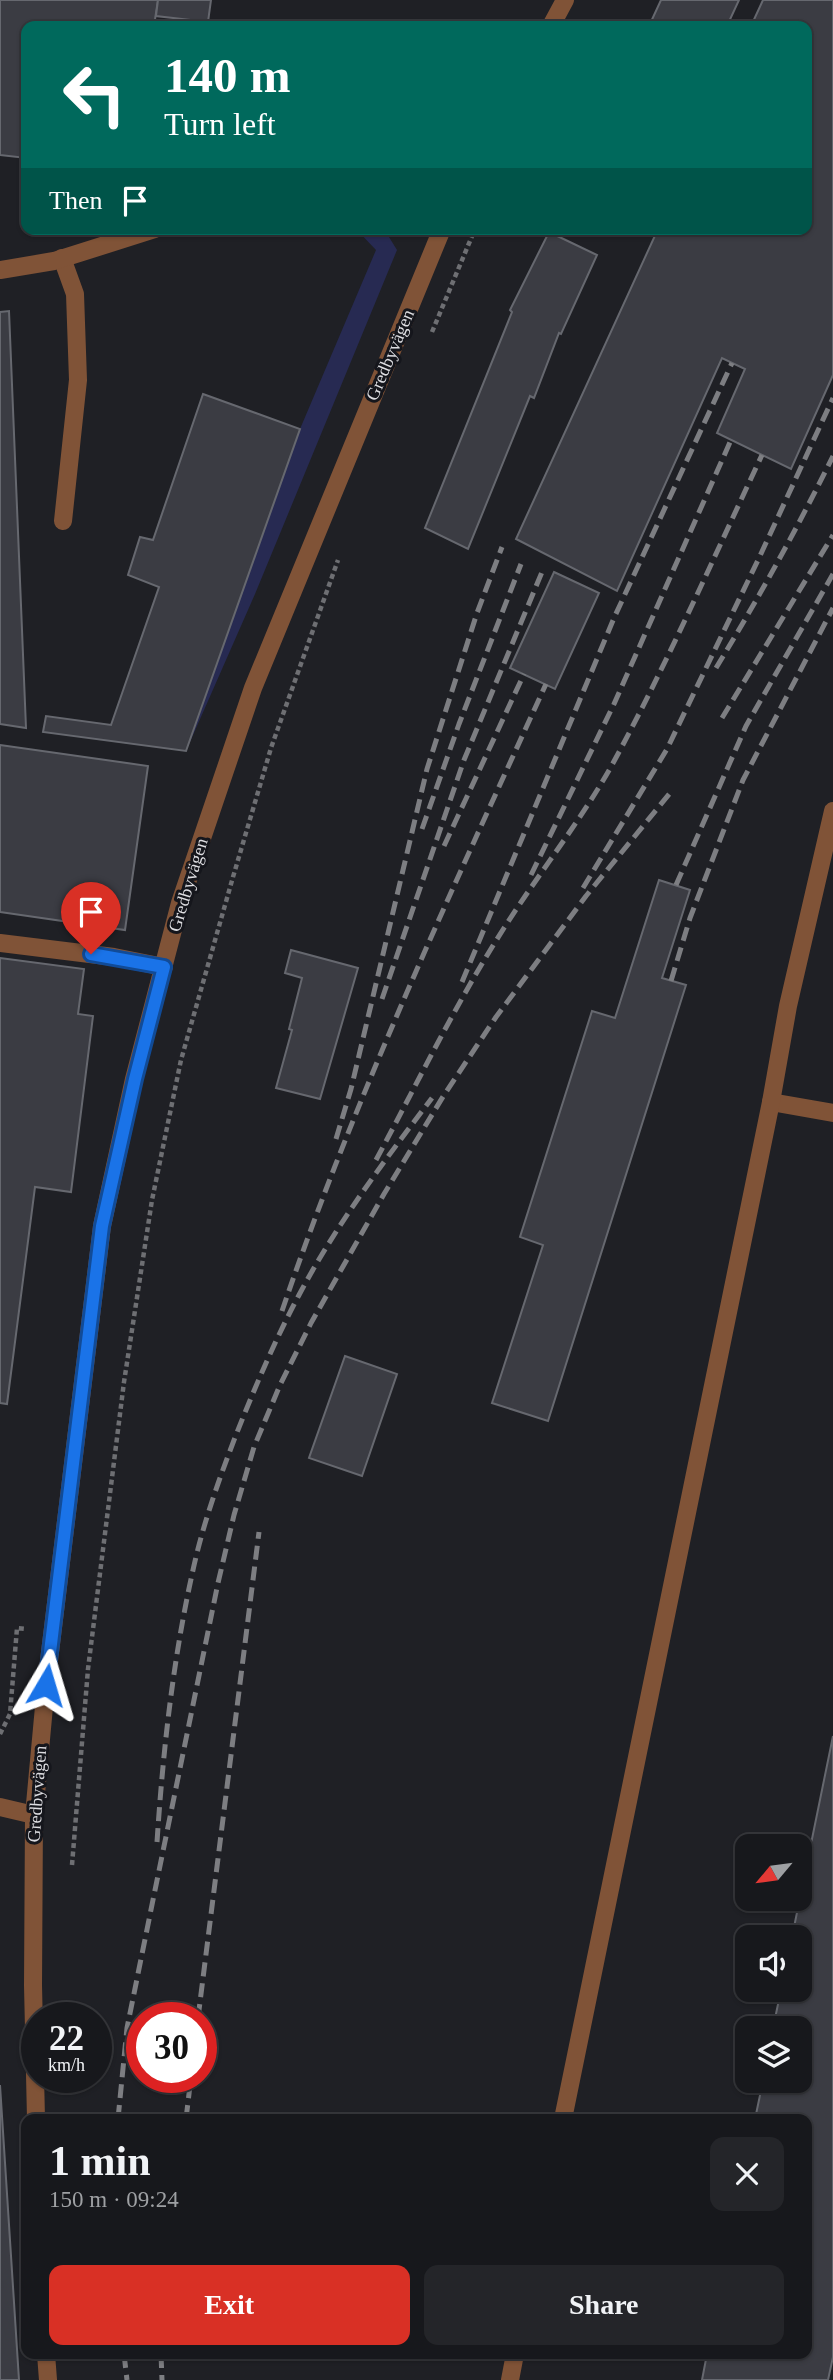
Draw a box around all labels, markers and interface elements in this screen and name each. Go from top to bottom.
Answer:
text: 140 m [164,48,291,103]
icon: left [49,49,140,140]
text: Turn left [164,106,276,142]
icon: arrive [116,182,154,220]
text: Then [49,186,102,215]
street label: Gredbyvägen [362,306,418,404]
street label: Gredbyvägen [164,836,212,934]
pin [61,882,121,954]
icon: arrive [72,893,110,931]
position arrow [9,1648,83,1722]
street label: Gredbyvägen [24,1745,50,1843]
north arrow [735,1834,812,1911]
map controls [735,1834,812,2093]
button: sound [735,1925,812,2002]
speed limit sign: 30 [126,2002,217,2093]
button: layers [735,2016,812,2093]
text: 22 [49,2019,84,2058]
text: km/h [48,2055,85,2075]
button: close [710,2137,784,2211]
text: 1 min [49,2138,151,2184]
text: 150 m · 09:24 [49,2187,179,2212]
button: Exit [49,2265,410,2345]
button: Share [424,2265,784,2345]

